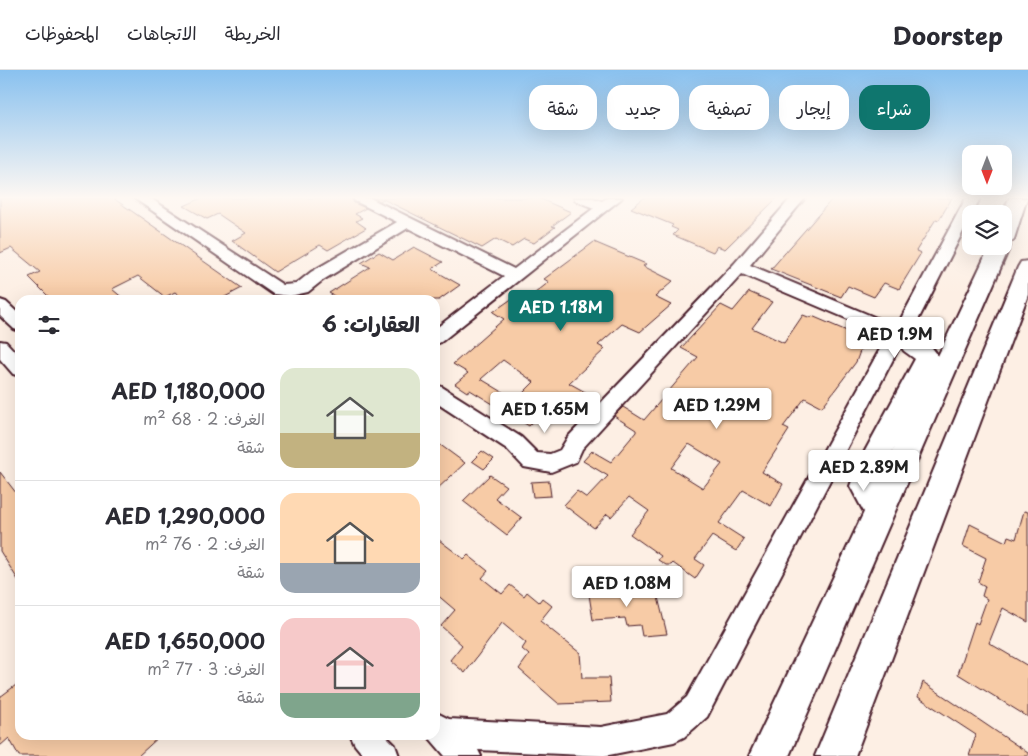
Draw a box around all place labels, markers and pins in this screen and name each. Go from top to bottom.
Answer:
pin: AED 1.18M [504,290,618,332]
pin: AED 1.9M [843,316,947,359]
pin: AED 1.29M [660,388,774,430]
pin: AED 1.65M [488,392,602,434]
pin: AED 2.89M [807,450,921,492]
pin: AED 1.08M [570,566,684,608]

